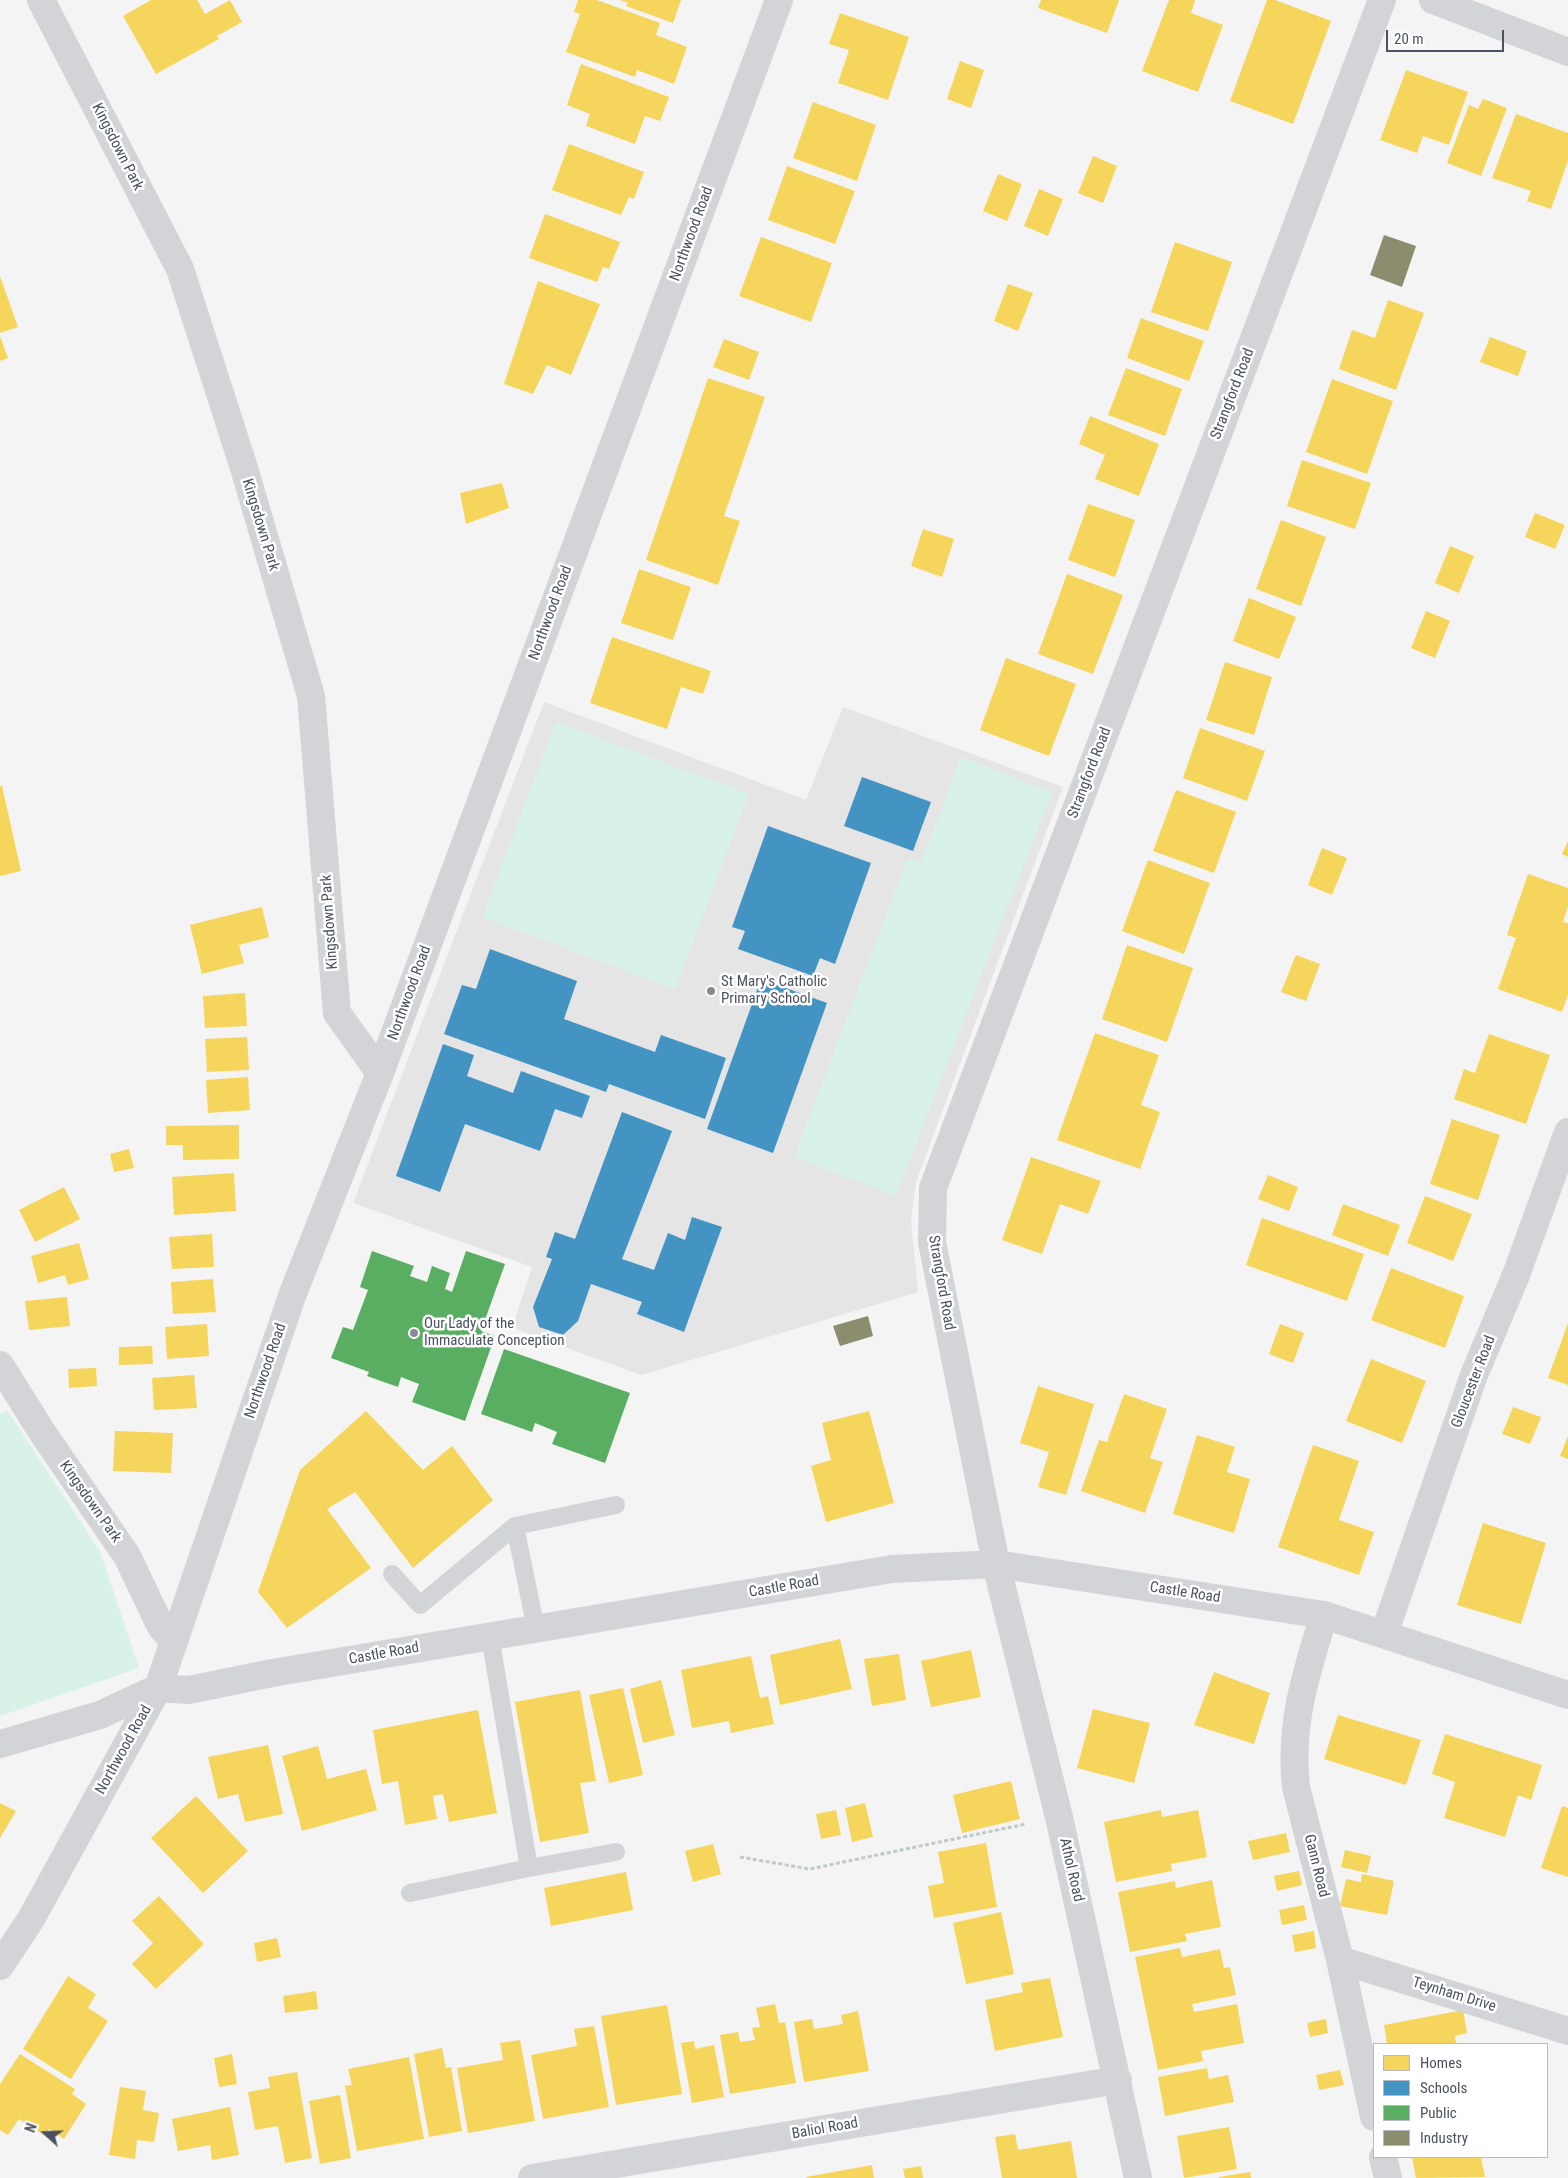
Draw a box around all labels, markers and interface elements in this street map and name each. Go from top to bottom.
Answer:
scale bar [1388,20,1506,52]
text: 20 m [1394,30,1424,48]
street label: Kingsdown Park [87,100,147,194]
street label: Northwood Road [667,184,717,284]
street label: Strangford Road [1207,346,1259,442]
street label: Kingsdown Park [237,477,283,573]
street label: Northwood Road [526,563,576,663]
street label: Strangford Road [1064,725,1116,821]
street label: Kingsdown Park [318,874,342,970]
street label: Northwood Road [385,943,435,1043]
place label: St Mary's Catholic Primary School [721,973,827,1008]
marker: St Mary's Catholic Primary School [705,985,717,997]
street label: Strangford Road [924,1234,958,1332]
place label: Our Lady of the Immaculate Conception [424,1315,565,1350]
street label: Northwood Road [241,1321,291,1421]
marker: Our Lady of the Immaculate Conception [408,1327,420,1339]
street label: Gloucester Road [1448,1333,1500,1431]
street label: Kingsdown Park [55,1458,125,1546]
street label: Castle Road [747,1572,821,1602]
street label: Castle Road [1149,1579,1221,1607]
street label: Castle Road [347,1639,421,1669]
street label: Northwood Road [92,1702,156,1798]
street label: Gann Road [1300,1833,1332,1899]
street label: Athol Road [1055,1836,1087,1904]
street label: Teynham Drive [1410,1974,1498,2016]
legend [1373,2043,1548,2158]
text: Homes [1420,2054,1462,2072]
text: Schools [1420,2079,1467,2097]
text: Public [1420,2104,1457,2122]
north arrow [20,2108,70,2158]
street label: Baliol Road [791,2114,859,2144]
text: N [22,2121,40,2135]
text: Industry [1420,2129,1468,2147]

